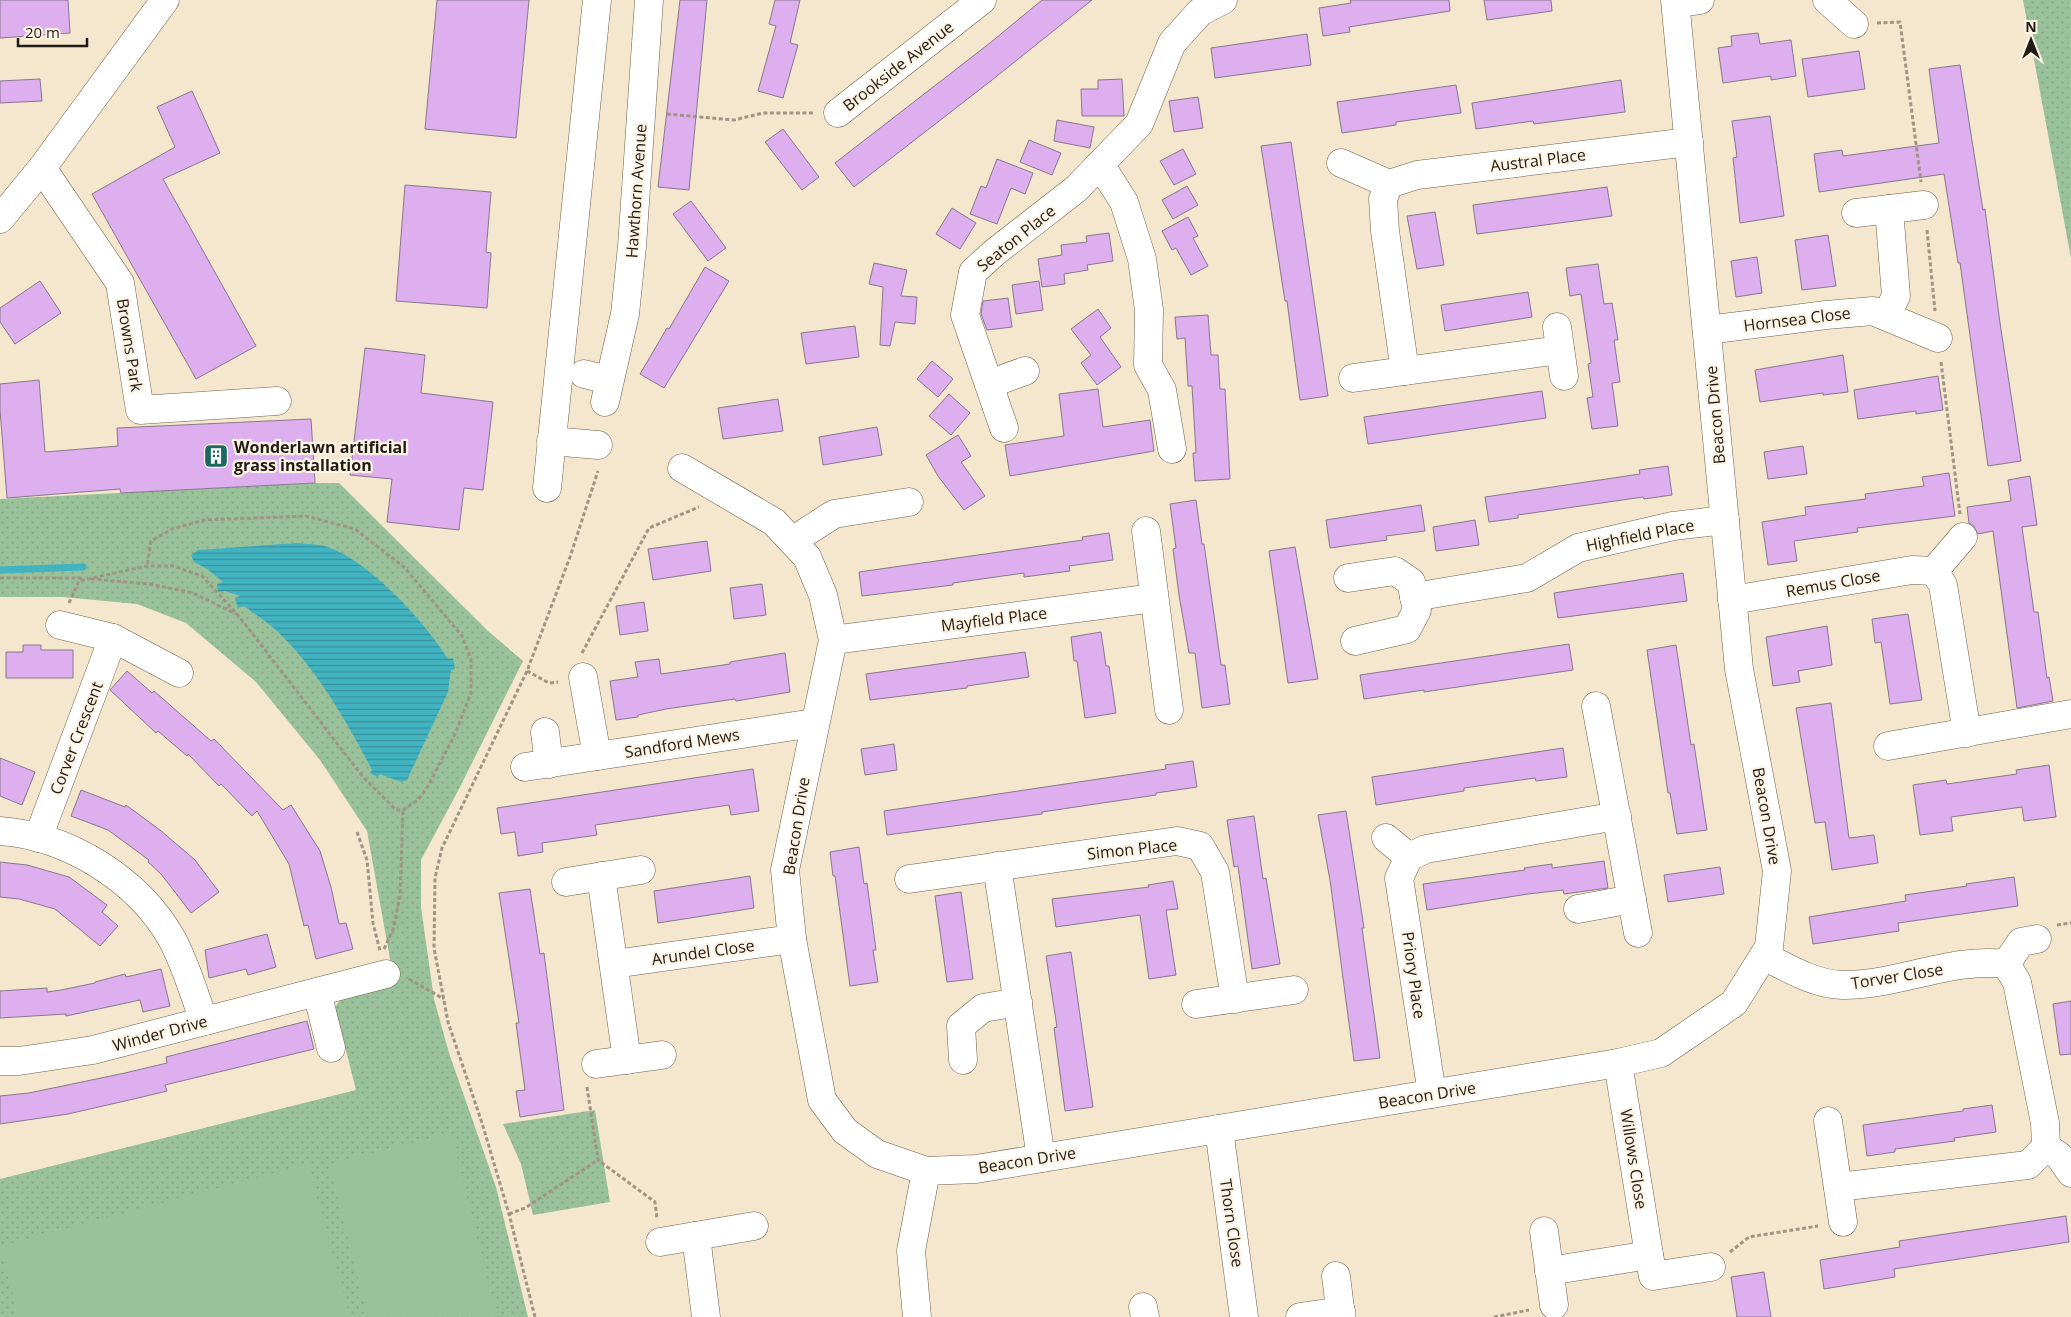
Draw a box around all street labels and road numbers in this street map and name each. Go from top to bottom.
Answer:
street label: Brookside Avenue [838,16,958,116]
street label: Hawthorn Avenue [620,123,652,259]
street label: Austral Place [1489,143,1587,177]
street label: Seaton Place [972,200,1060,276]
street label: Browns Park [112,297,148,394]
street label: Hornsea Close [1742,302,1852,336]
street label: Beacon Drive [1700,365,1730,465]
street label: Highfield Place [1584,514,1696,556]
street label: Remus Close [1784,564,1882,602]
street label: Mayfield Place [940,602,1048,636]
street label: Corver Crescent [44,678,108,798]
street label: Sandford Mews [623,723,741,763]
street label: Beacon Drive [1748,766,1786,866]
street label: Beacon Drive [777,776,815,876]
street label: Simon Place [1086,833,1178,865]
street label: Priory Place [1397,930,1431,1020]
street label: Arundel Close [650,934,756,970]
street label: Torver Close [1849,958,1945,994]
street label: Winder Drive [110,1010,210,1056]
street label: Beacon Drive [1377,1076,1477,1114]
street label: Willows Close [1615,1107,1653,1211]
street label: Beacon Drive [977,1141,1077,1179]
street label: Thorn Close [1215,1177,1249,1269]

